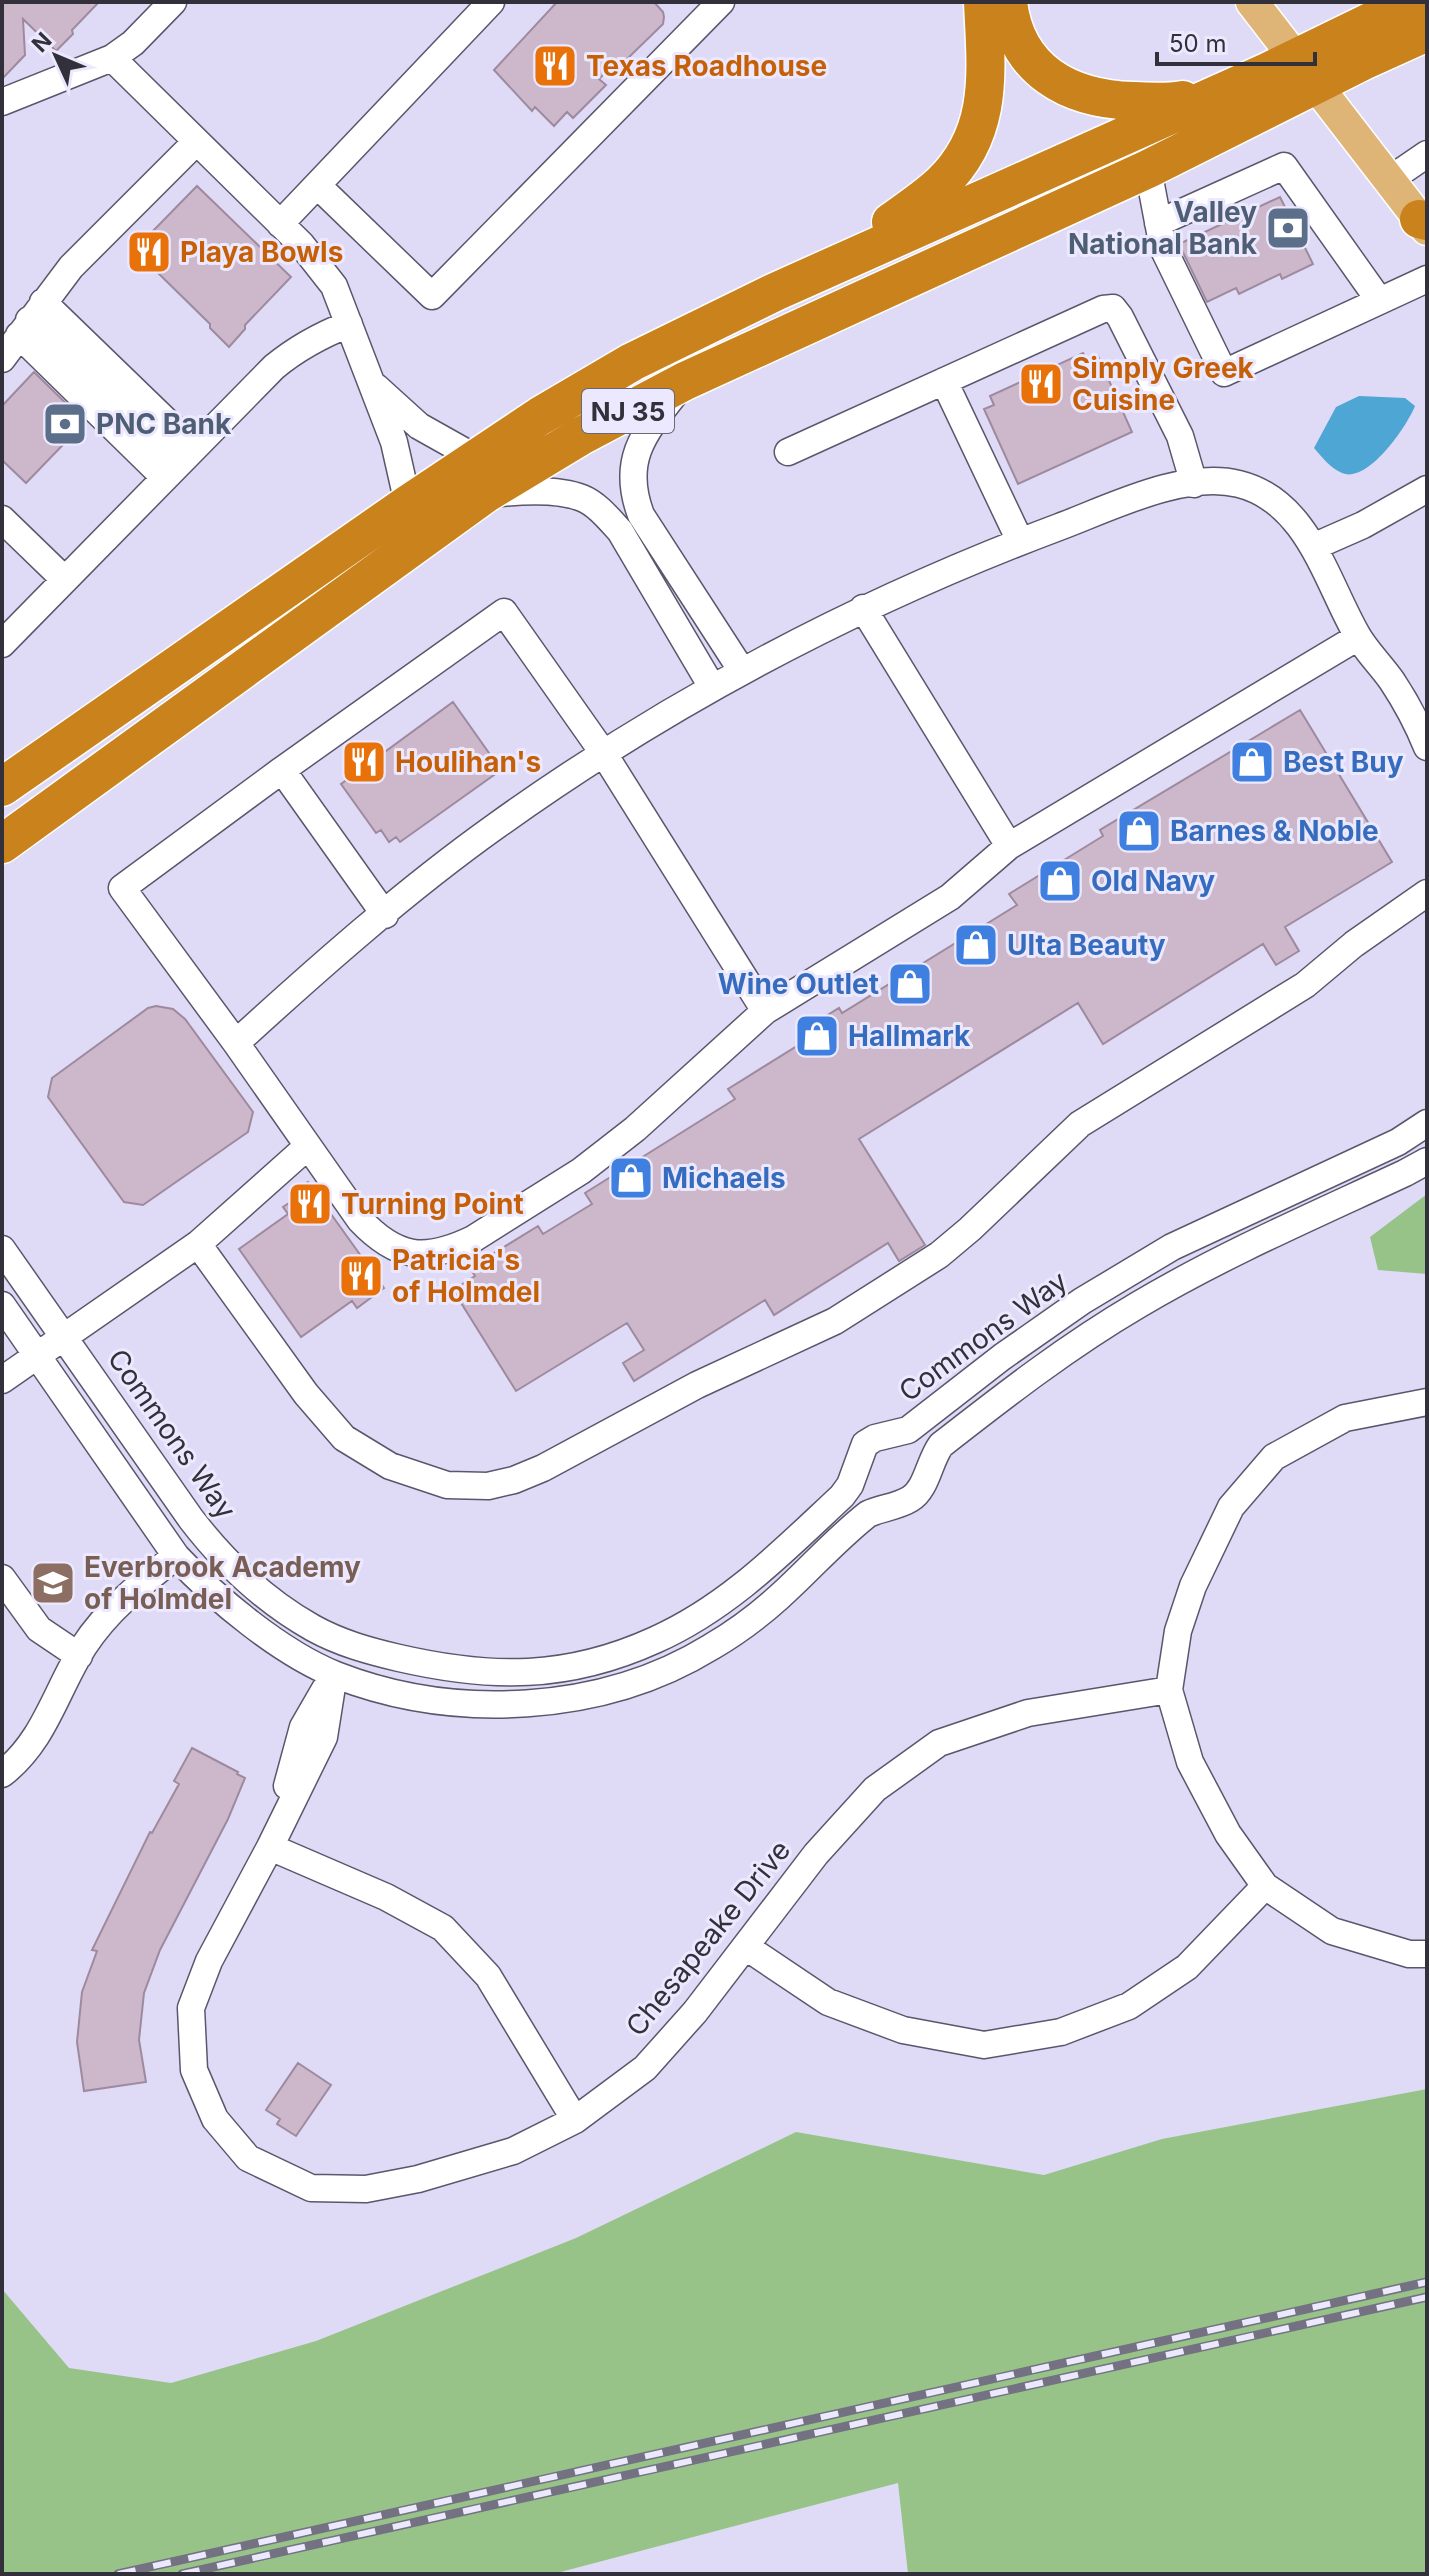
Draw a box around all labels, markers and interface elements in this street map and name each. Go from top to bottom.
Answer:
north arrow [16,16,96,96]
scale bar [1157,16,1315,66]
text: N [26,27,57,57]
text: 50 m [1169,29,1227,58]
restaurant icon: Texas Roadhouse [531,42,579,90]
place label: Texas Roadhouse [586,49,827,83]
place label: Valley National Bank [1068,195,1258,261]
bank icon: Valley National Bank [1264,204,1312,252]
restaurant icon: Playa Bowls [125,228,173,276]
place label: Playa Bowls [180,235,343,269]
place label: Simply Greek Cuisine [1072,351,1255,417]
restaurant icon: Simply Greek Cuisine [1017,360,1065,408]
road number: NJ 35 [582,389,674,433]
bank icon: PNC Bank [41,400,89,448]
place label: PNC Bank [96,407,232,441]
restaurant icon: Houlihan's [340,738,388,786]
shop icon: Best Buy [1228,738,1276,786]
place label: Houlihan's [395,745,541,779]
place label: Best Buy [1283,745,1404,779]
shop icon: Barnes & Noble [1115,807,1163,855]
place label: Barnes & Noble [1170,814,1379,848]
shop icon: Old Navy [1036,857,1084,905]
place label: Old Navy [1091,864,1215,898]
shop icon: Ulta Beauty [952,921,1000,969]
place label: Ulta Beauty [1007,928,1166,962]
shop icon: Wine Outlet [886,960,934,1008]
place label: Wine Outlet [718,967,879,1001]
shop icon: Hallmark [793,1012,841,1060]
place label: Hallmark [848,1019,971,1053]
shop icon: Michaels [607,1154,655,1202]
place label: Michaels [662,1161,786,1195]
restaurant icon: Turning Point [286,1180,334,1228]
place label: Turning Point [341,1187,524,1221]
place label: Patricia's of Holmdel [392,1243,540,1309]
restaurant icon: Patricia's of Holmdel [337,1252,385,1300]
street label: Commons Way [892,1264,1074,1408]
street label: Commons Way [101,1343,243,1525]
place label: Everbrook Academy of Holmdel [84,1550,361,1616]
school or university icon: Everbrook Academy of Holmdel [29,1559,77,1607]
street label: Chesapeake Drive [619,1833,797,2043]

